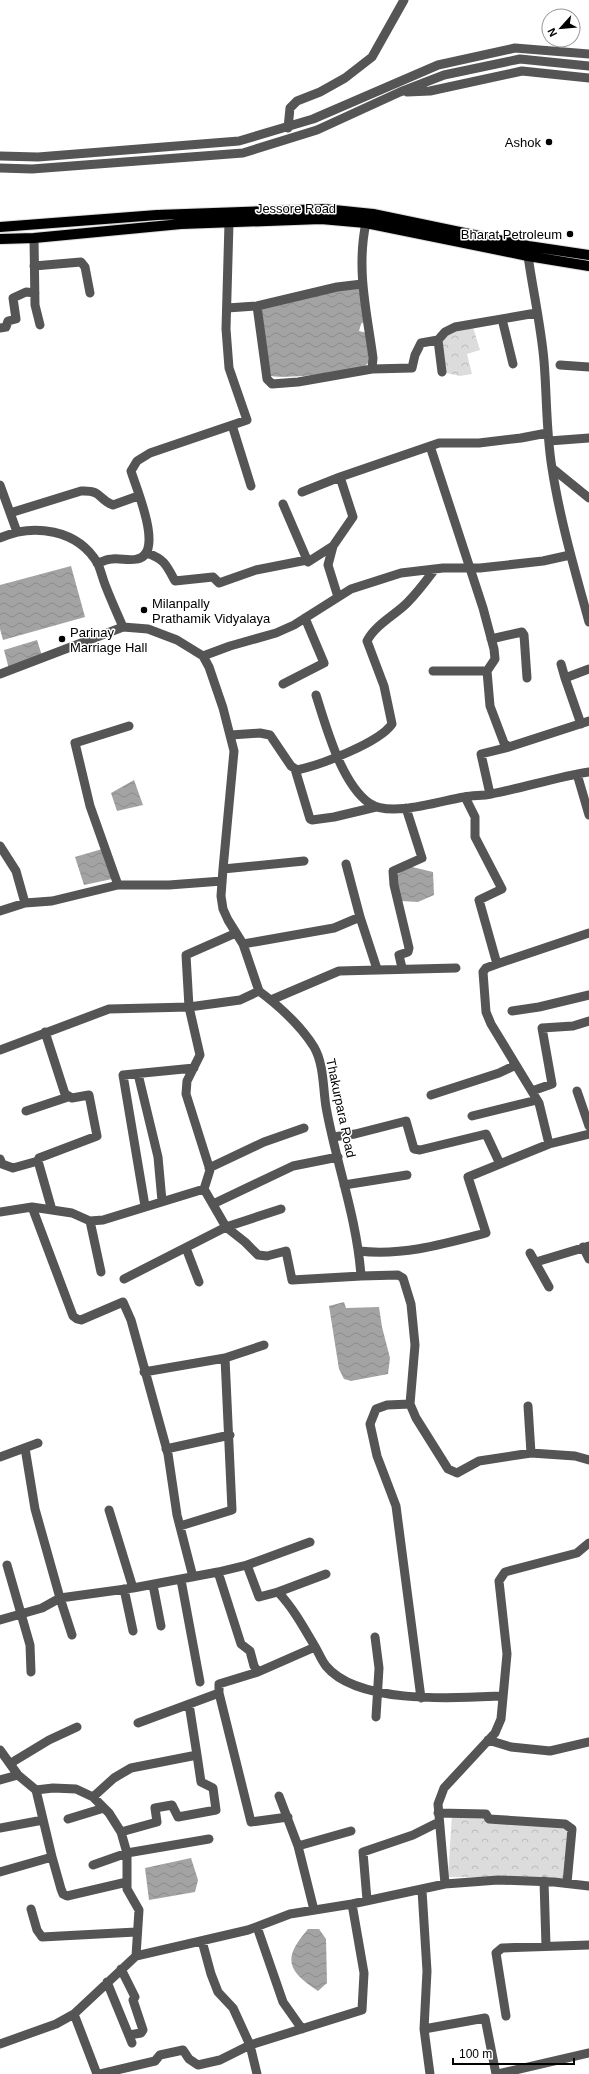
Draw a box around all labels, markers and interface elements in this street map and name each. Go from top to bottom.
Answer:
north arrow [541,8,581,48]
text: N [545,26,559,39]
place label: Ashok [505,135,541,150]
marker: Ashok [544,137,554,147]
street label: Jessore Road [256,201,336,216]
place label: Bharat Petroleum [461,227,562,242]
marker: Bharat Petroleum [565,229,575,239]
place label: Milanpally Prathamik Vidyalaya [152,596,271,626]
marker: Milanpally Prathamik Vidyalaya [139,605,149,615]
place label: Parinay Marriage Hall [70,625,147,655]
marker: Parinay Marriage Hall [57,634,67,644]
street label: Thakurpara Road [323,1057,359,1159]
scale bar [453,2040,574,2066]
text: 100 m [459,2047,492,2061]

